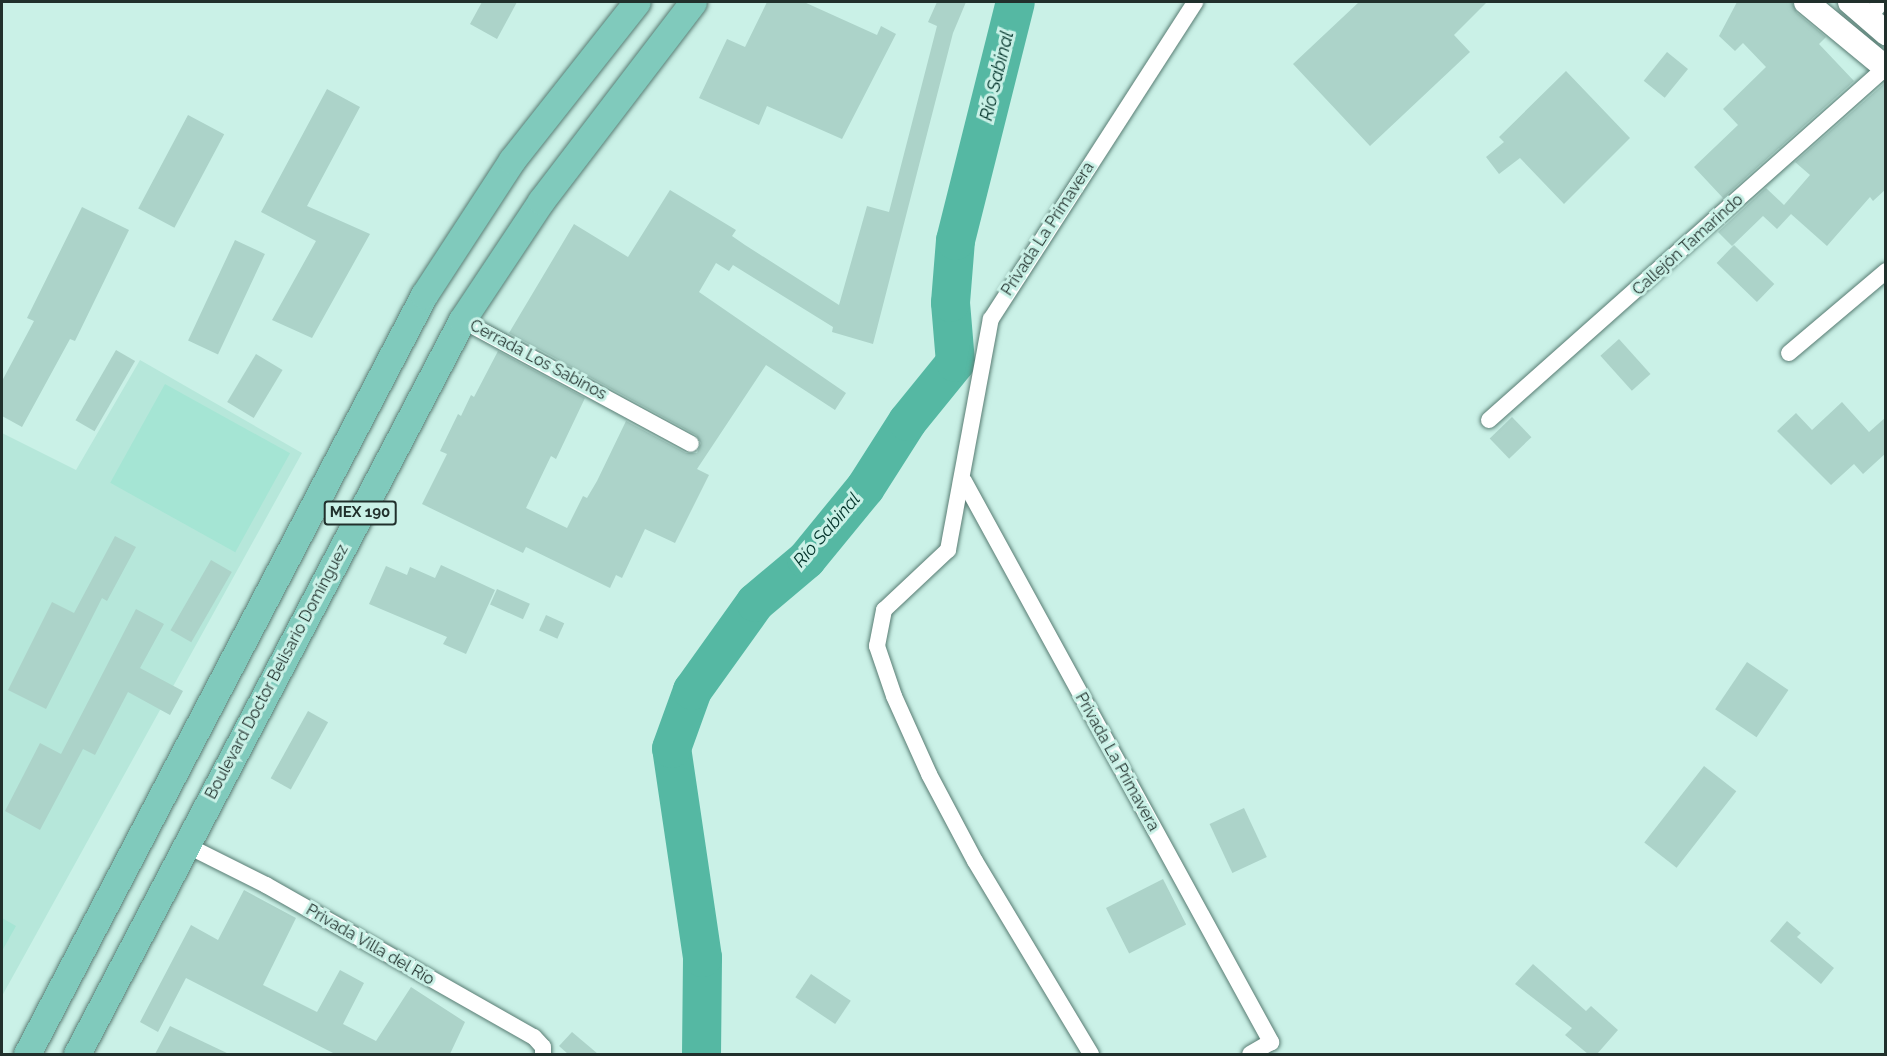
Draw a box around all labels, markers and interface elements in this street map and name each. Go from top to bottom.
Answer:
water label: Río Sabinal [975,29,1019,123]
street label: Privada La Primavera [998,159,1098,299]
street label: Callejón Tamarindo [1629,190,1747,300]
street label: Cerrada Los Sabinos [466,316,610,404]
water label: Río Sabinal [789,489,865,571]
road number: MEX 190 [322,501,398,525]
street label: Boulevard Doctor Belisario Domínguez [201,541,353,803]
street label: Privada La Primavera [1071,690,1163,834]
street label: Privada Villa del Río [302,900,438,990]

